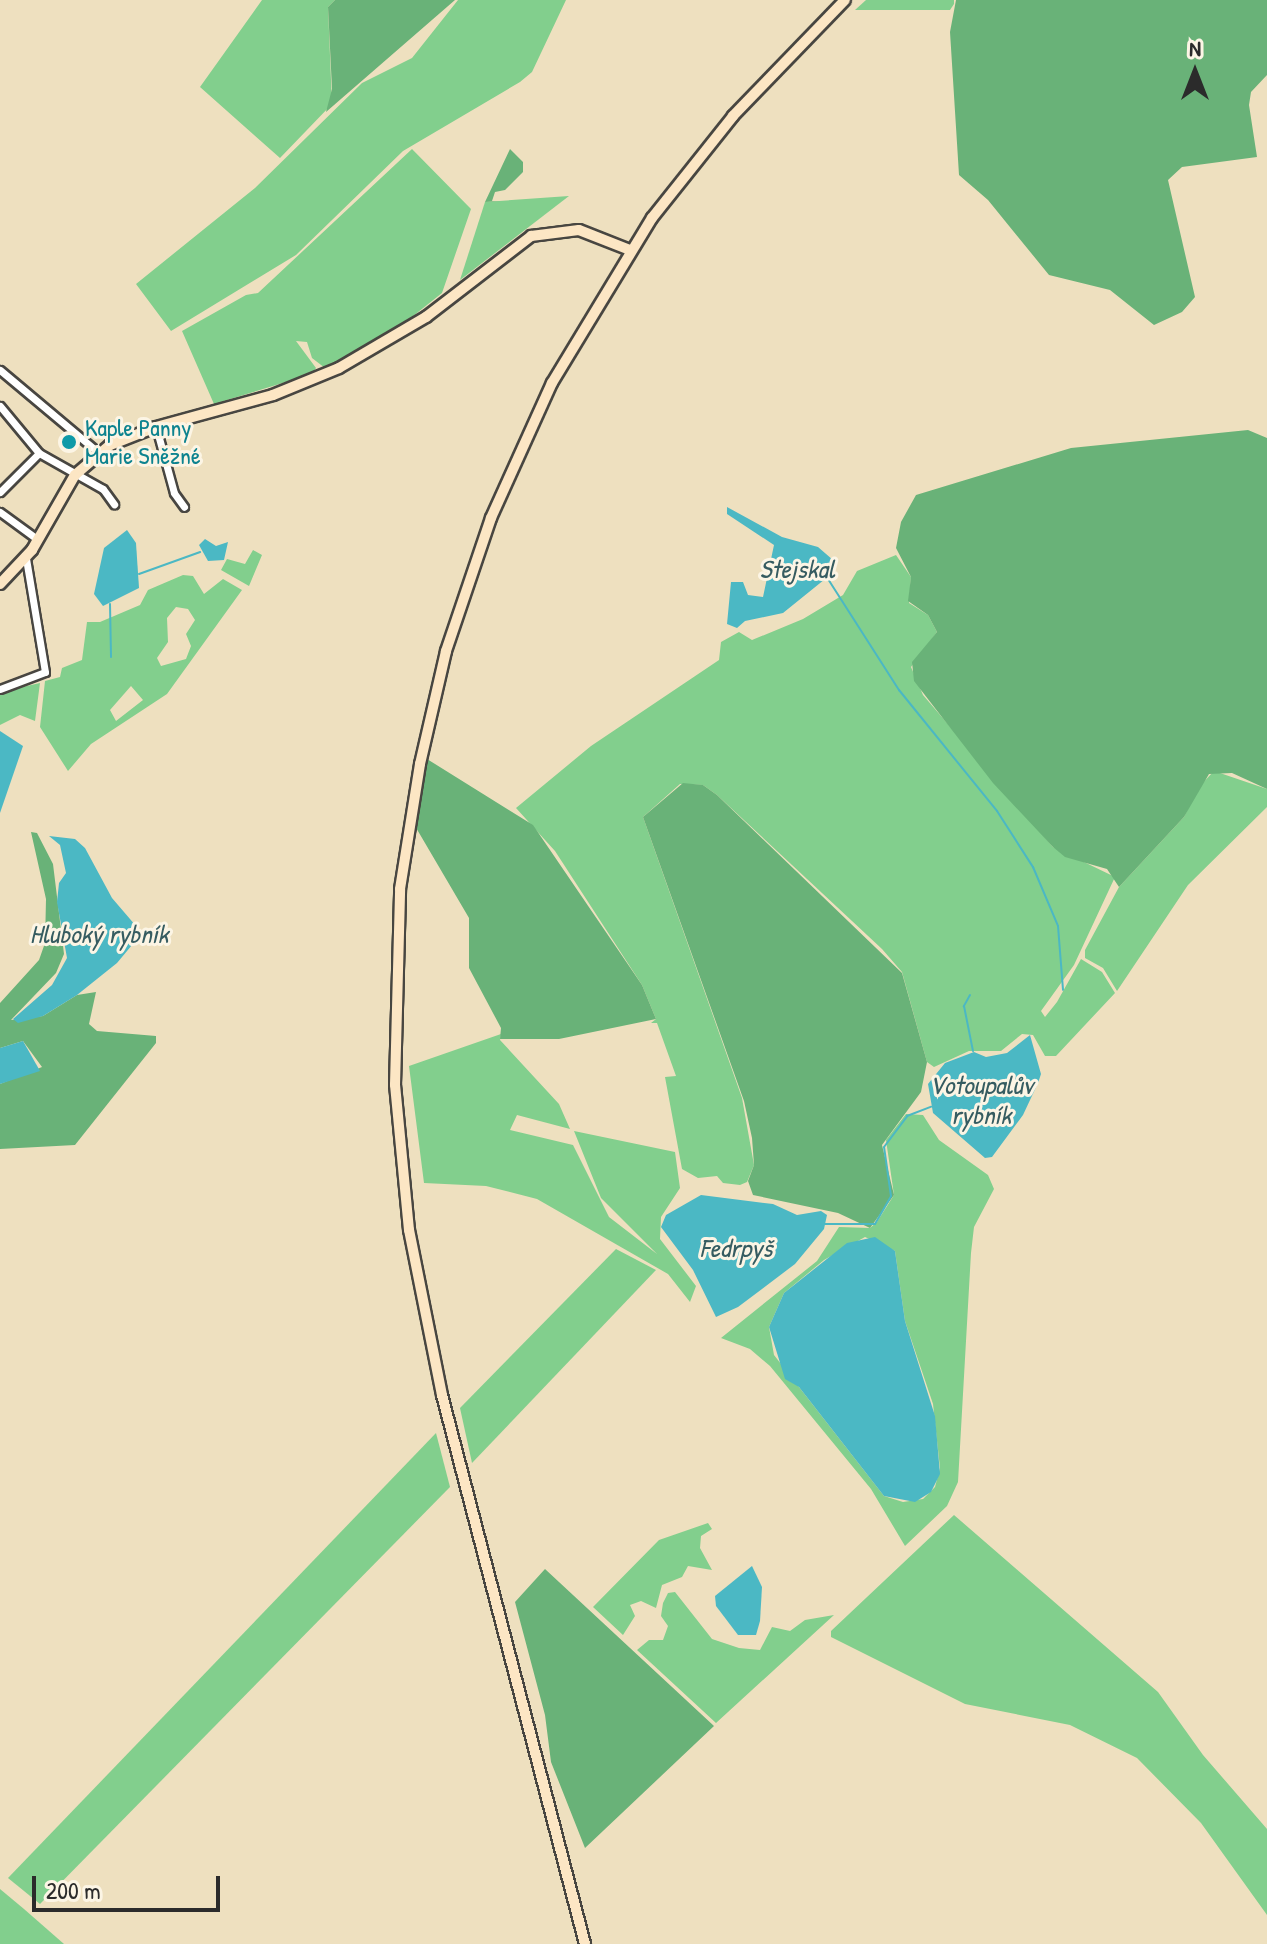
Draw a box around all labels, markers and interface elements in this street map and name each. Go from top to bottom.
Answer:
north arrow [1155,32,1235,112]
text: N [1189,33,1201,63]
place label: Kaple Panny Marie Sněžné [85,414,200,470]
marker: Kaple Panny Marie Sněžné [60,433,78,451]
water label: Stejskal [759,553,835,585]
water label: Hluboký rybník [30,918,168,950]
water label: Votoupalův rybník [929,1069,1033,1130]
water label: Fedrpyš [700,1232,772,1264]
scale bar [36,1860,224,1910]
text: 200 m [46,1874,101,1906]

